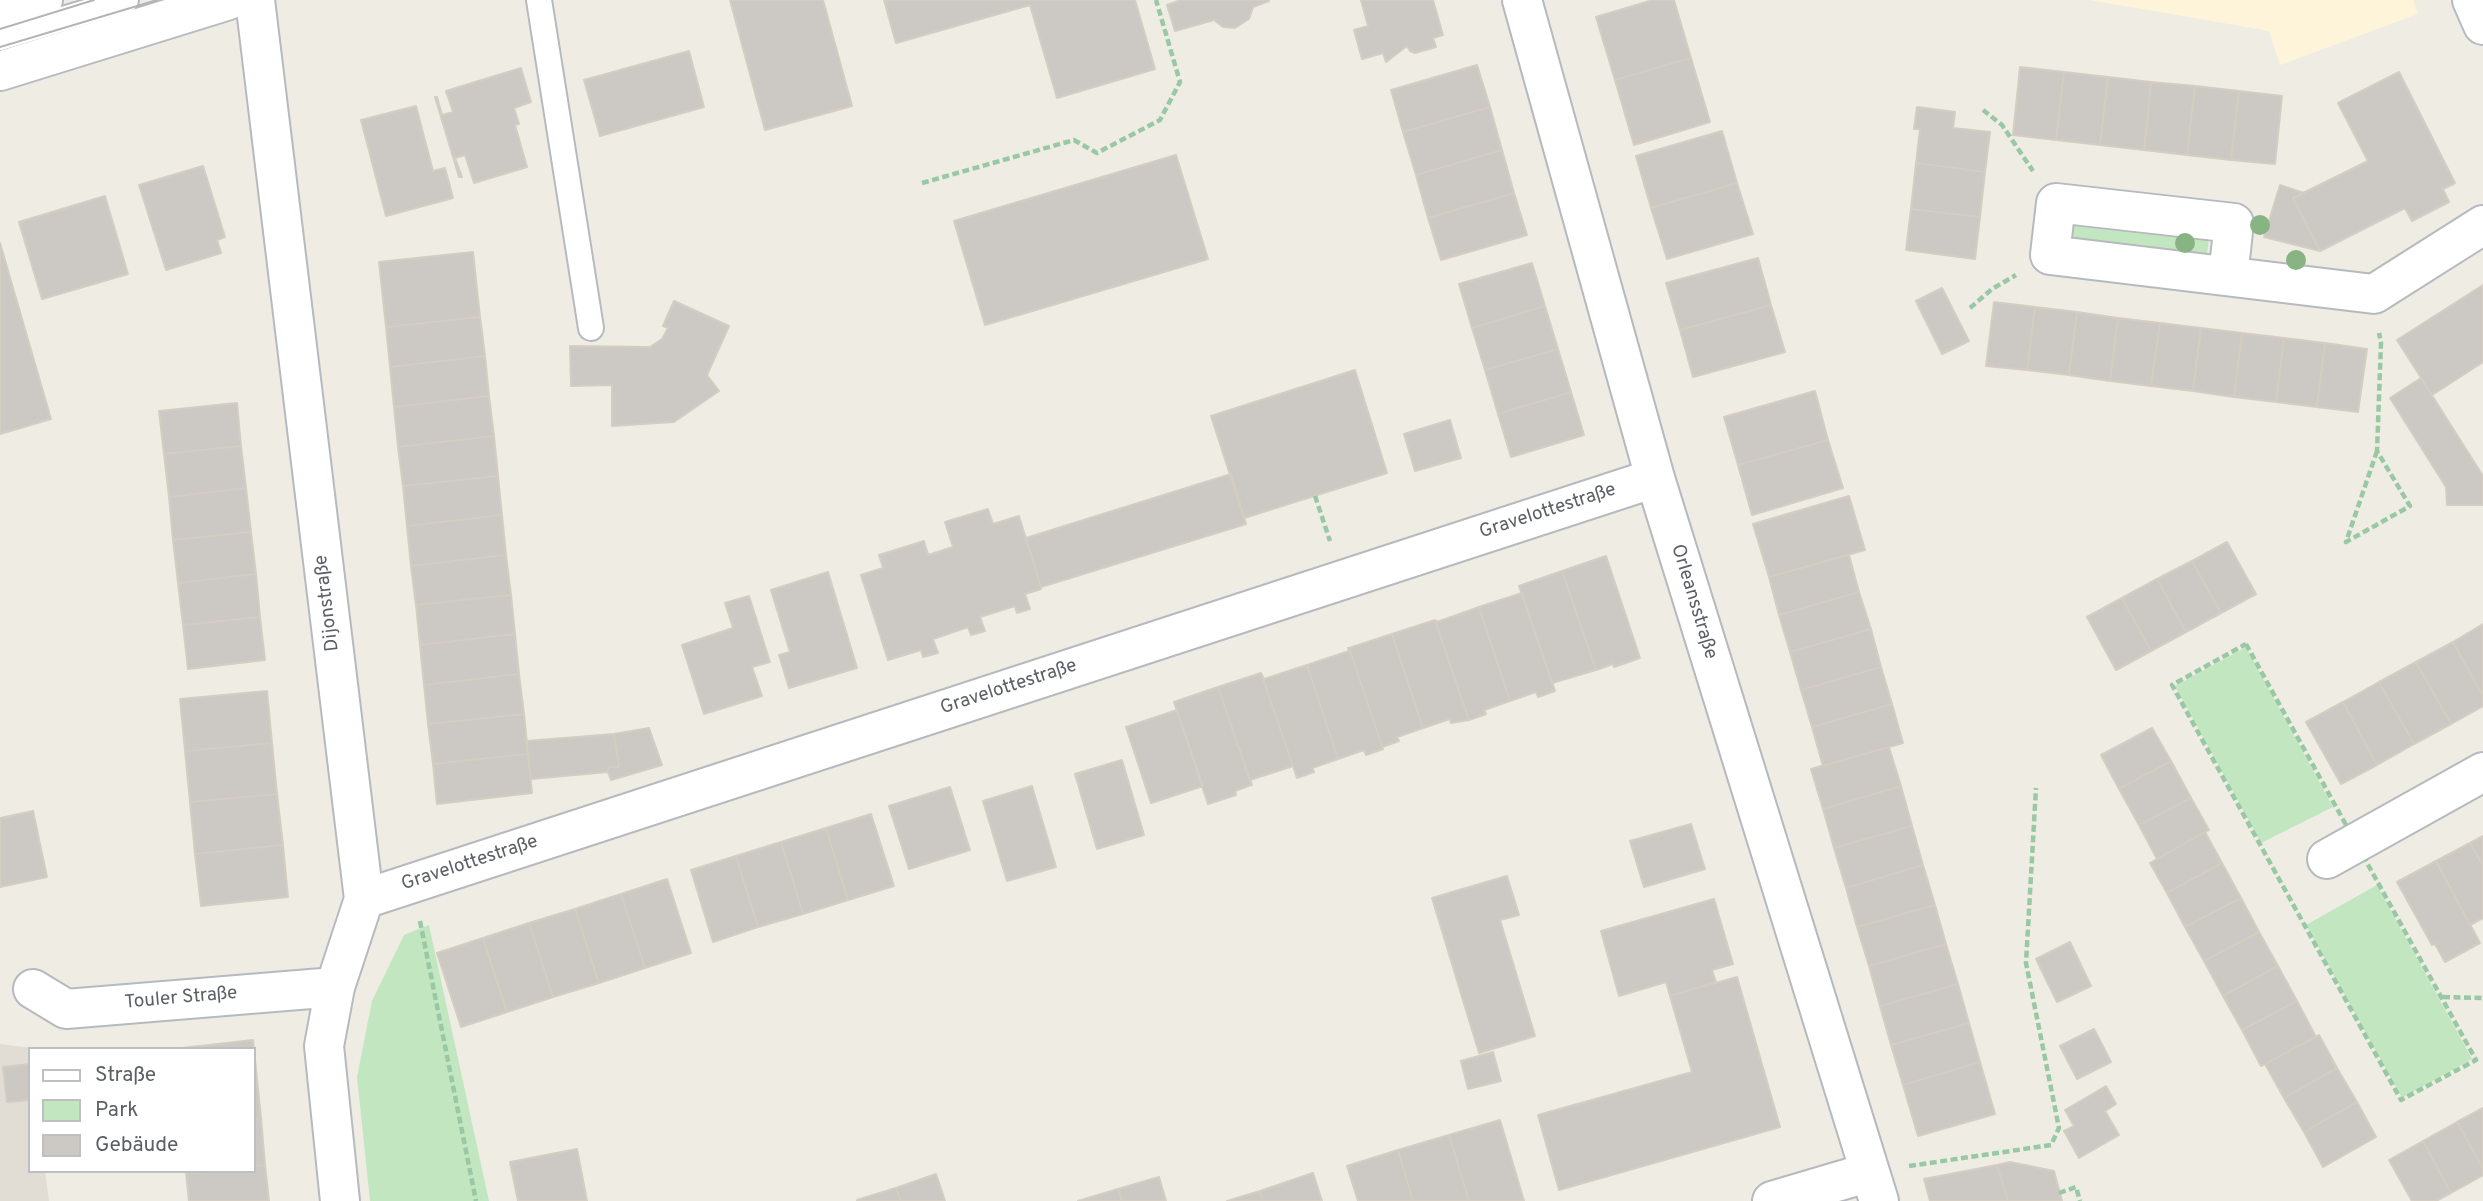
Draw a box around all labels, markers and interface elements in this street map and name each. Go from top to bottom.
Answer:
street label: Gravelottestraße [1477,479,1619,545]
street label: Orleansstraße [1665,542,1721,662]
street label: Dijonstraße [311,553,345,653]
street label: Gravelottestraße [938,655,1080,721]
street label: Gravelottestraße [399,831,541,897]
street label: Touler Straße [124,983,238,1015]
legend [28,1047,256,1173]
text: Straße [95,1062,156,1089]
text: Park [95,1097,138,1124]
text: Gebäude [95,1132,178,1159]

